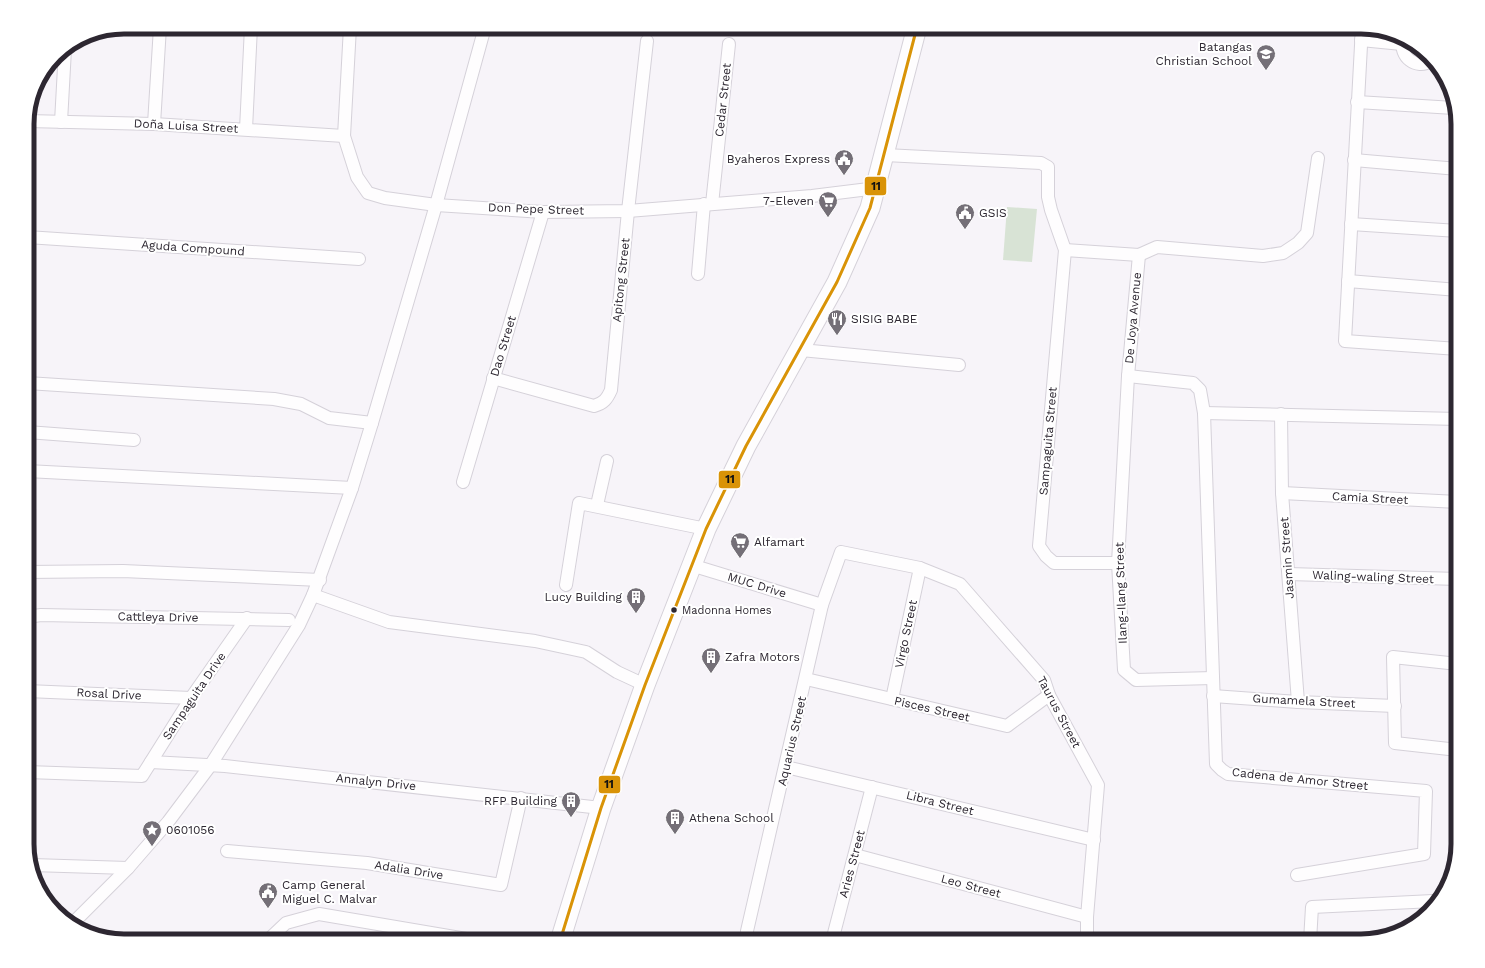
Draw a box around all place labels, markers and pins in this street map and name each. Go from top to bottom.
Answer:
place label: Batangas Christian School [1155,40,1252,68]
school or university icon: Batangas Christian School [1255,43,1277,71]
public building icon: Byaheros Express [833,148,855,176]
place label: Byaheros Express [727,152,830,166]
supermarket icon: 7-Eleven [817,190,839,218]
place label: 7-Eleven [763,194,814,208]
public building icon: GSIS [954,202,976,230]
place label: GSIS [979,206,1007,220]
restaurant icon: SISIG BABE [826,308,848,336]
place label: SISIG BABE [851,312,918,326]
supermarket icon: Alfamart [729,531,751,559]
place label: Alfamart [754,535,805,549]
building icon: Lucy Building [625,586,647,614]
place label: Lucy Building [544,590,623,604]
place label: Madonna Homes [682,604,772,617]
marker: Madonna Homes [669,605,679,615]
building icon: Zafra Motors [700,646,722,674]
place label: Zafra Motors [725,650,800,664]
building icon: RFP Building [560,790,582,818]
place label: RFP Building [484,794,558,808]
building icon: Athena School [664,807,686,835]
place label: Athena School [689,811,774,825]
place icon: 0601056 [141,819,163,847]
place label: 0601056 [166,823,215,837]
place label: Camp General Miguel C. Malvar [282,878,377,906]
public building icon: Camp General Miguel C. Malvar [257,881,279,909]

